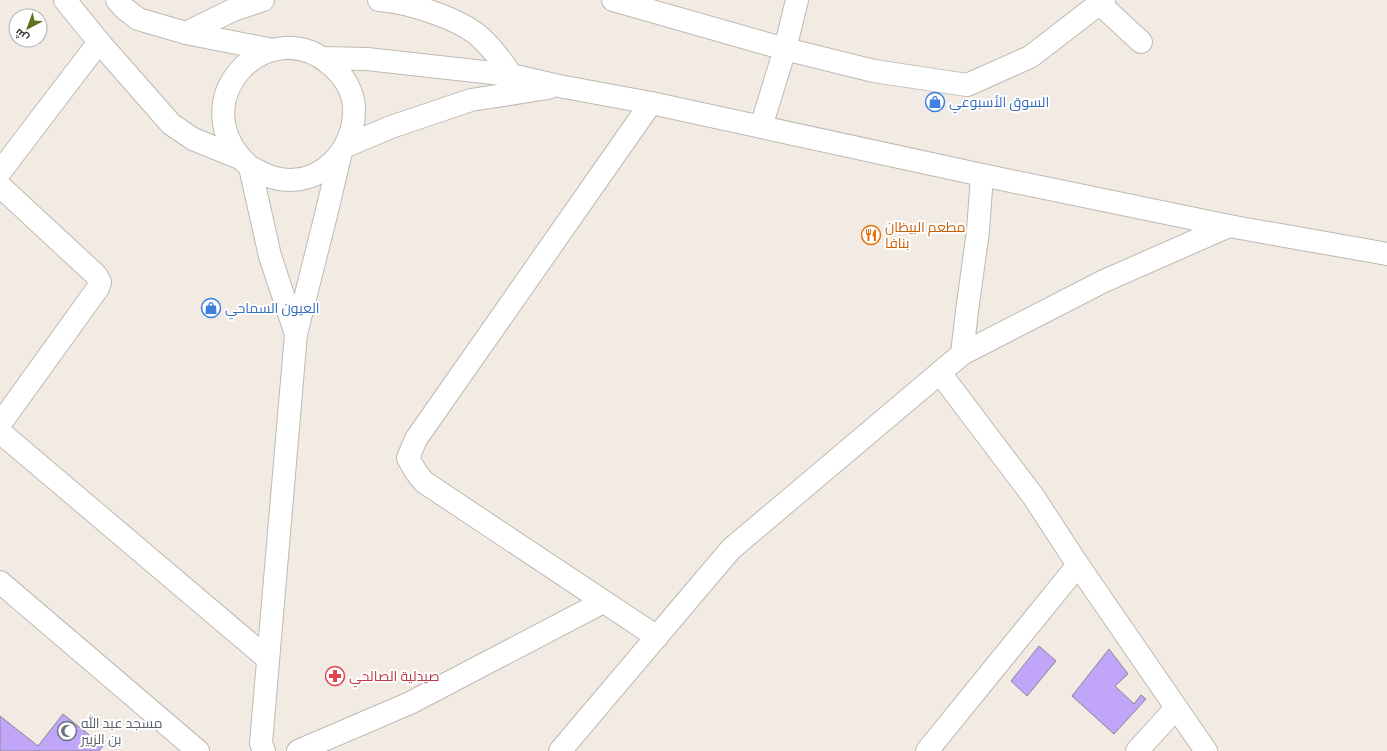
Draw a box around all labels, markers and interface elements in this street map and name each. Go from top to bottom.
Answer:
north arrow [8,8,48,48]
text: ش [10,23,33,48]
place label: السوق الأسبوعي [949,89,1049,115]
shop icon: السوق الأسبوعي [924,91,946,113]
place label: مطعم البيظان بنافا [885,214,965,256]
restaurant icon: مطعم البيظان بنافا [860,224,882,246]
place label: العيون السماحي [225,295,320,321]
shop icon: العيون السماحي [200,297,222,319]
place label: صيدلية الصالحي [349,663,440,689]
pharmacy icon: صيدلية الصالحي [324,665,346,687]
place label: مسجد عبد الله بن الزبير [80,710,163,751]
mosque icon: مسجد عبد الله بن الزبير [56,720,78,742]

